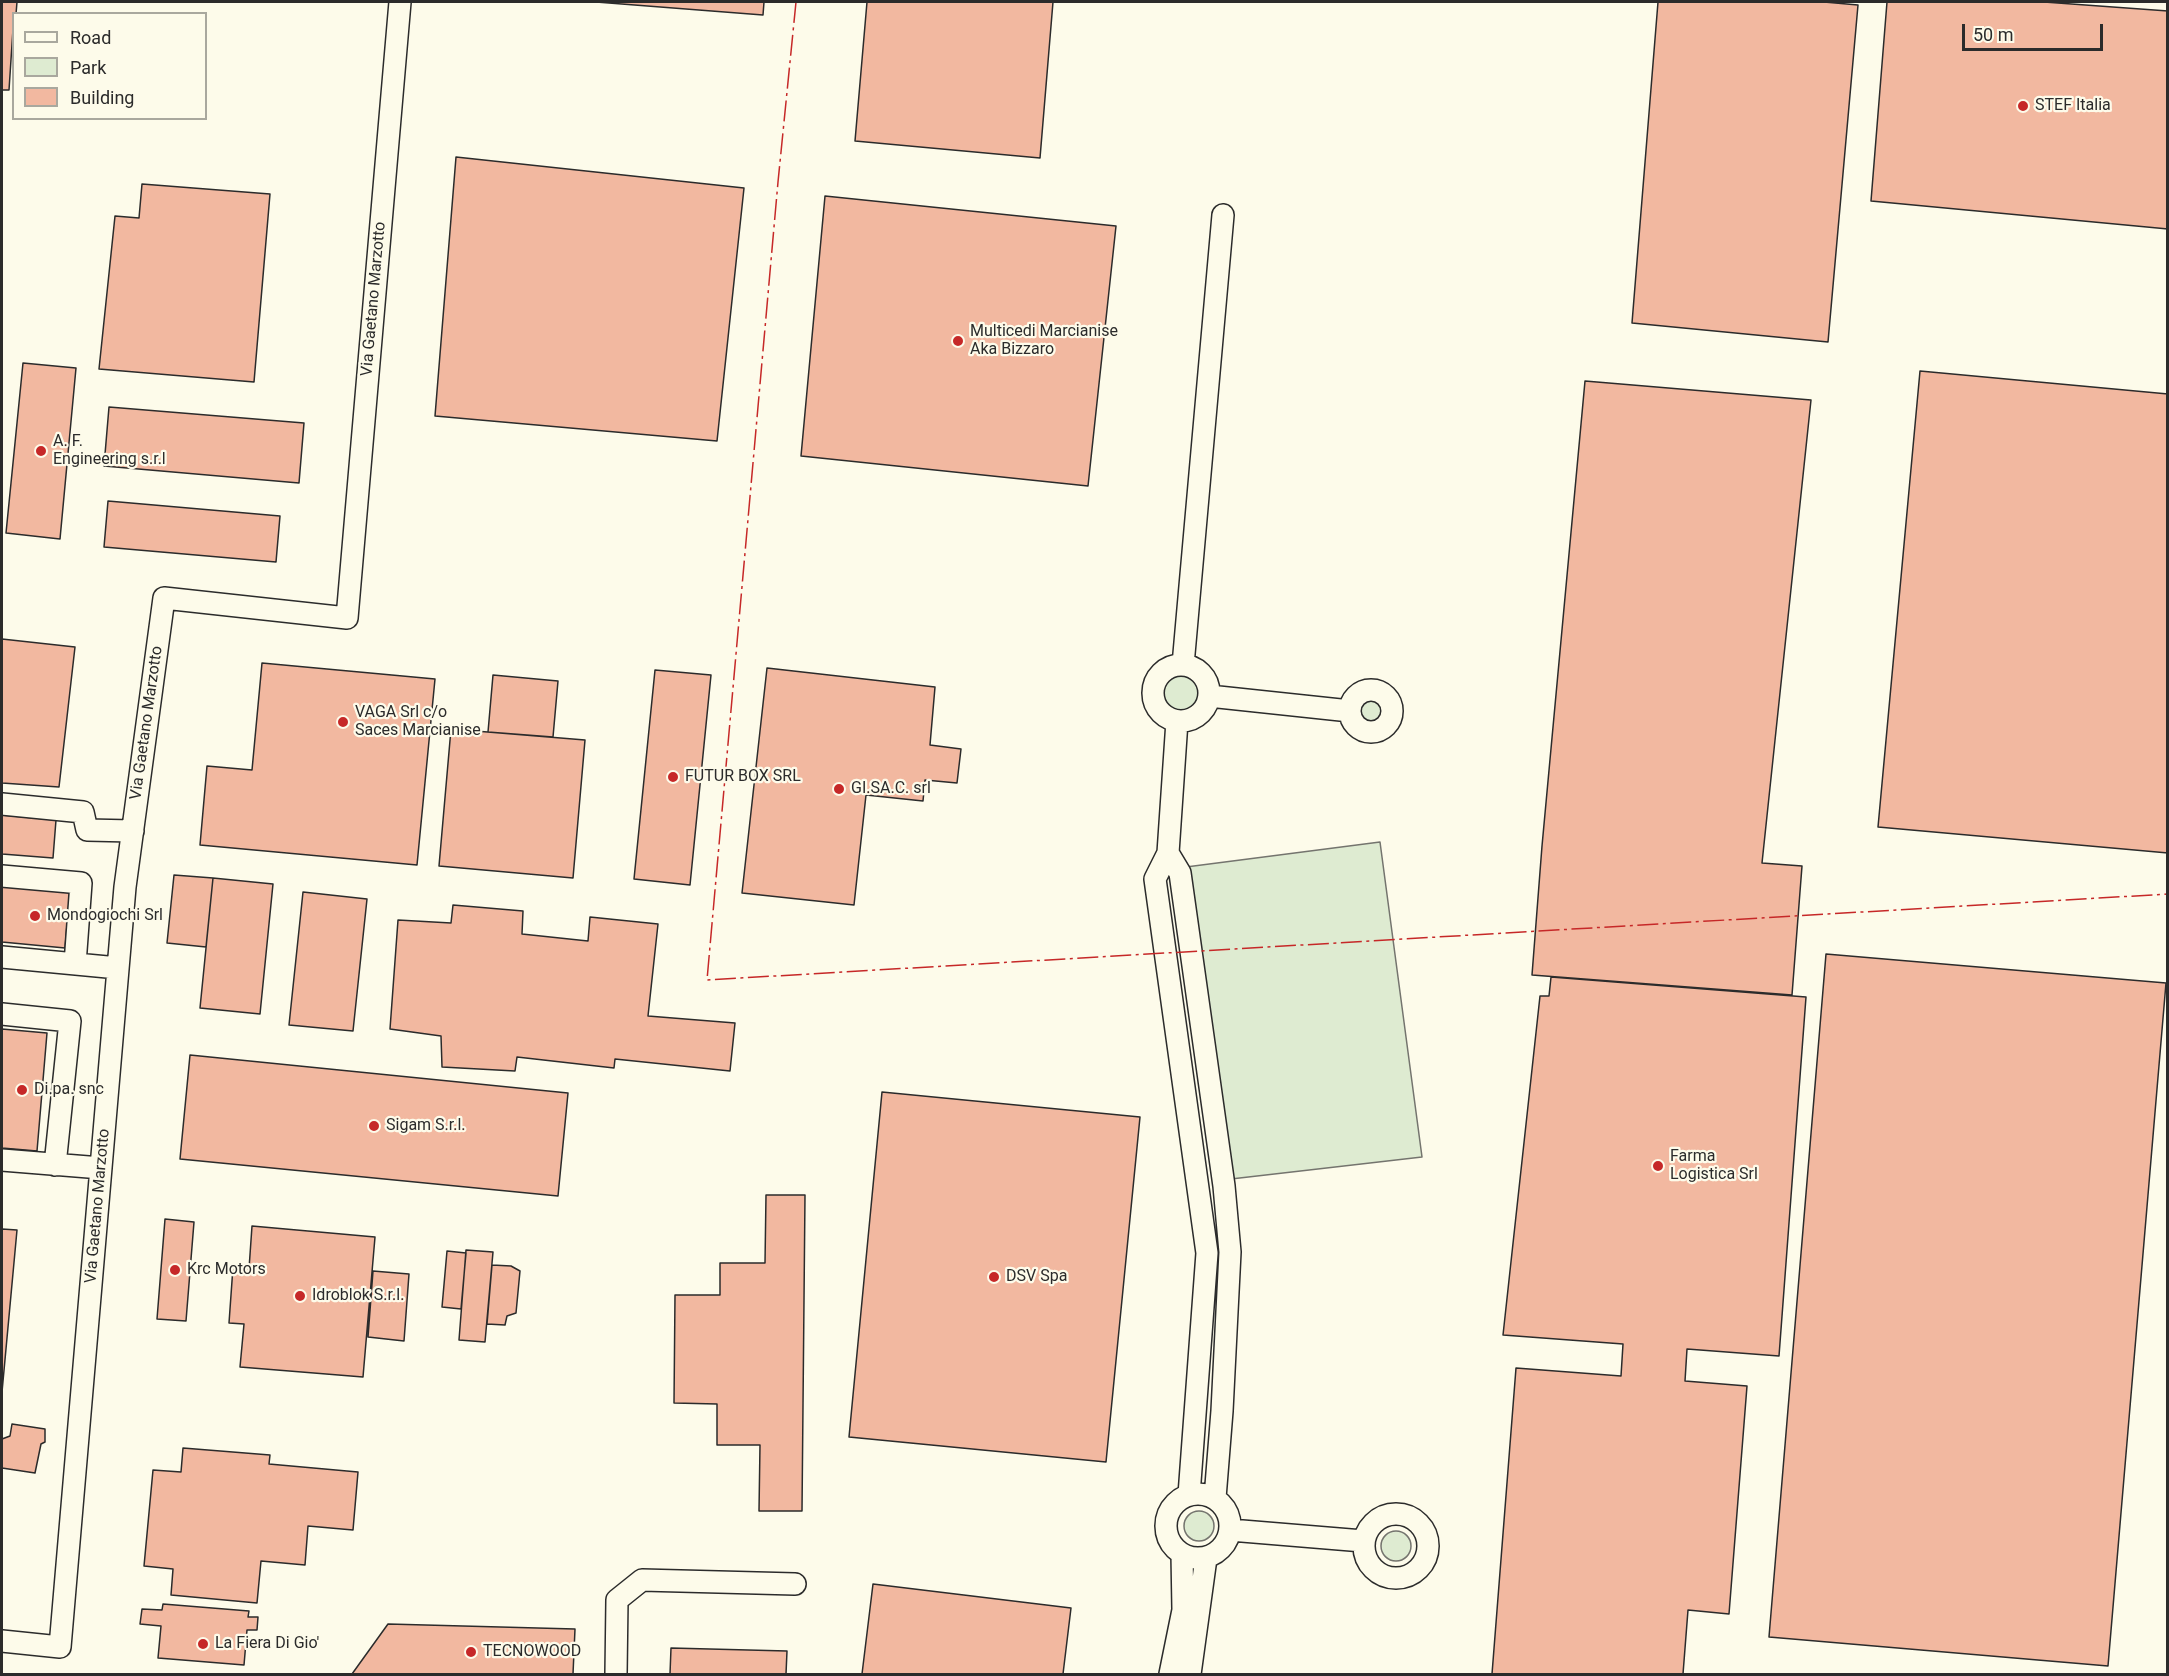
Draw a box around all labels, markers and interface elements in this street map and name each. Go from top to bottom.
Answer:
legend [12,12,207,120]
scale bar [1965,12,2106,50]
text: 50 m [1973,24,2013,45]
text: Road [70,27,111,48]
text: Park [70,57,106,78]
text: Building [70,87,134,108]
place label: STEF Italia [2035,96,2111,116]
marker: STEF Italia [2016,99,2030,113]
street label: Via Gaetano Marzotto [358,221,390,377]
place label: Multicedi Marcianise Aka Bizzaro [970,322,1118,360]
marker: Multicedi Marcianise Aka Bizzaro [951,334,965,348]
place label: A. F. Engineering s.r.l [53,432,166,470]
marker: A. F. Engineering s.r.l [34,444,48,458]
street label: Via Gaetano Marzotto [127,645,167,801]
place label: VAGA Srl c/o Saces Marcianise [355,703,481,741]
marker: VAGA Srl c/o Saces Marcianise [336,715,350,729]
place label: FUTUR BOX SRL [685,767,801,787]
marker: FUTUR BOX SRL [666,770,680,784]
place label: GI.SA.C. srl [851,779,931,799]
marker: GI.SA.C. srl [832,782,846,796]
place label: Mondogiochi Srl [47,906,163,926]
marker: Mondogiochi Srl [28,909,42,923]
place label: Di.pa. snc [34,1080,104,1100]
marker: Di.pa. snc [15,1083,29,1097]
place label: Sigam S.r.l. [386,1116,466,1136]
marker: Sigam S.r.l. [367,1119,381,1133]
street label: Via Gaetano Marzotto [82,1128,114,1284]
place label: Farma Logistica Srl [1670,1147,1758,1185]
marker: Farma Logistica Srl [1651,1159,1665,1173]
place label: Krc Motors [187,1260,266,1280]
marker: Krc Motors [168,1263,182,1277]
place label: DSV Spa [1006,1267,1067,1287]
marker: DSV Spa [987,1270,1001,1284]
place label: Idroblok S.r.l. [312,1286,404,1306]
marker: Idroblok S.r.l. [293,1289,307,1303]
place label: La Fiera Di Gio' [215,1634,319,1654]
marker: La Fiera Di Gio' [196,1637,210,1651]
place label: TECNOWOOD [483,1642,581,1662]
marker: TECNOWOOD [464,1645,478,1659]

